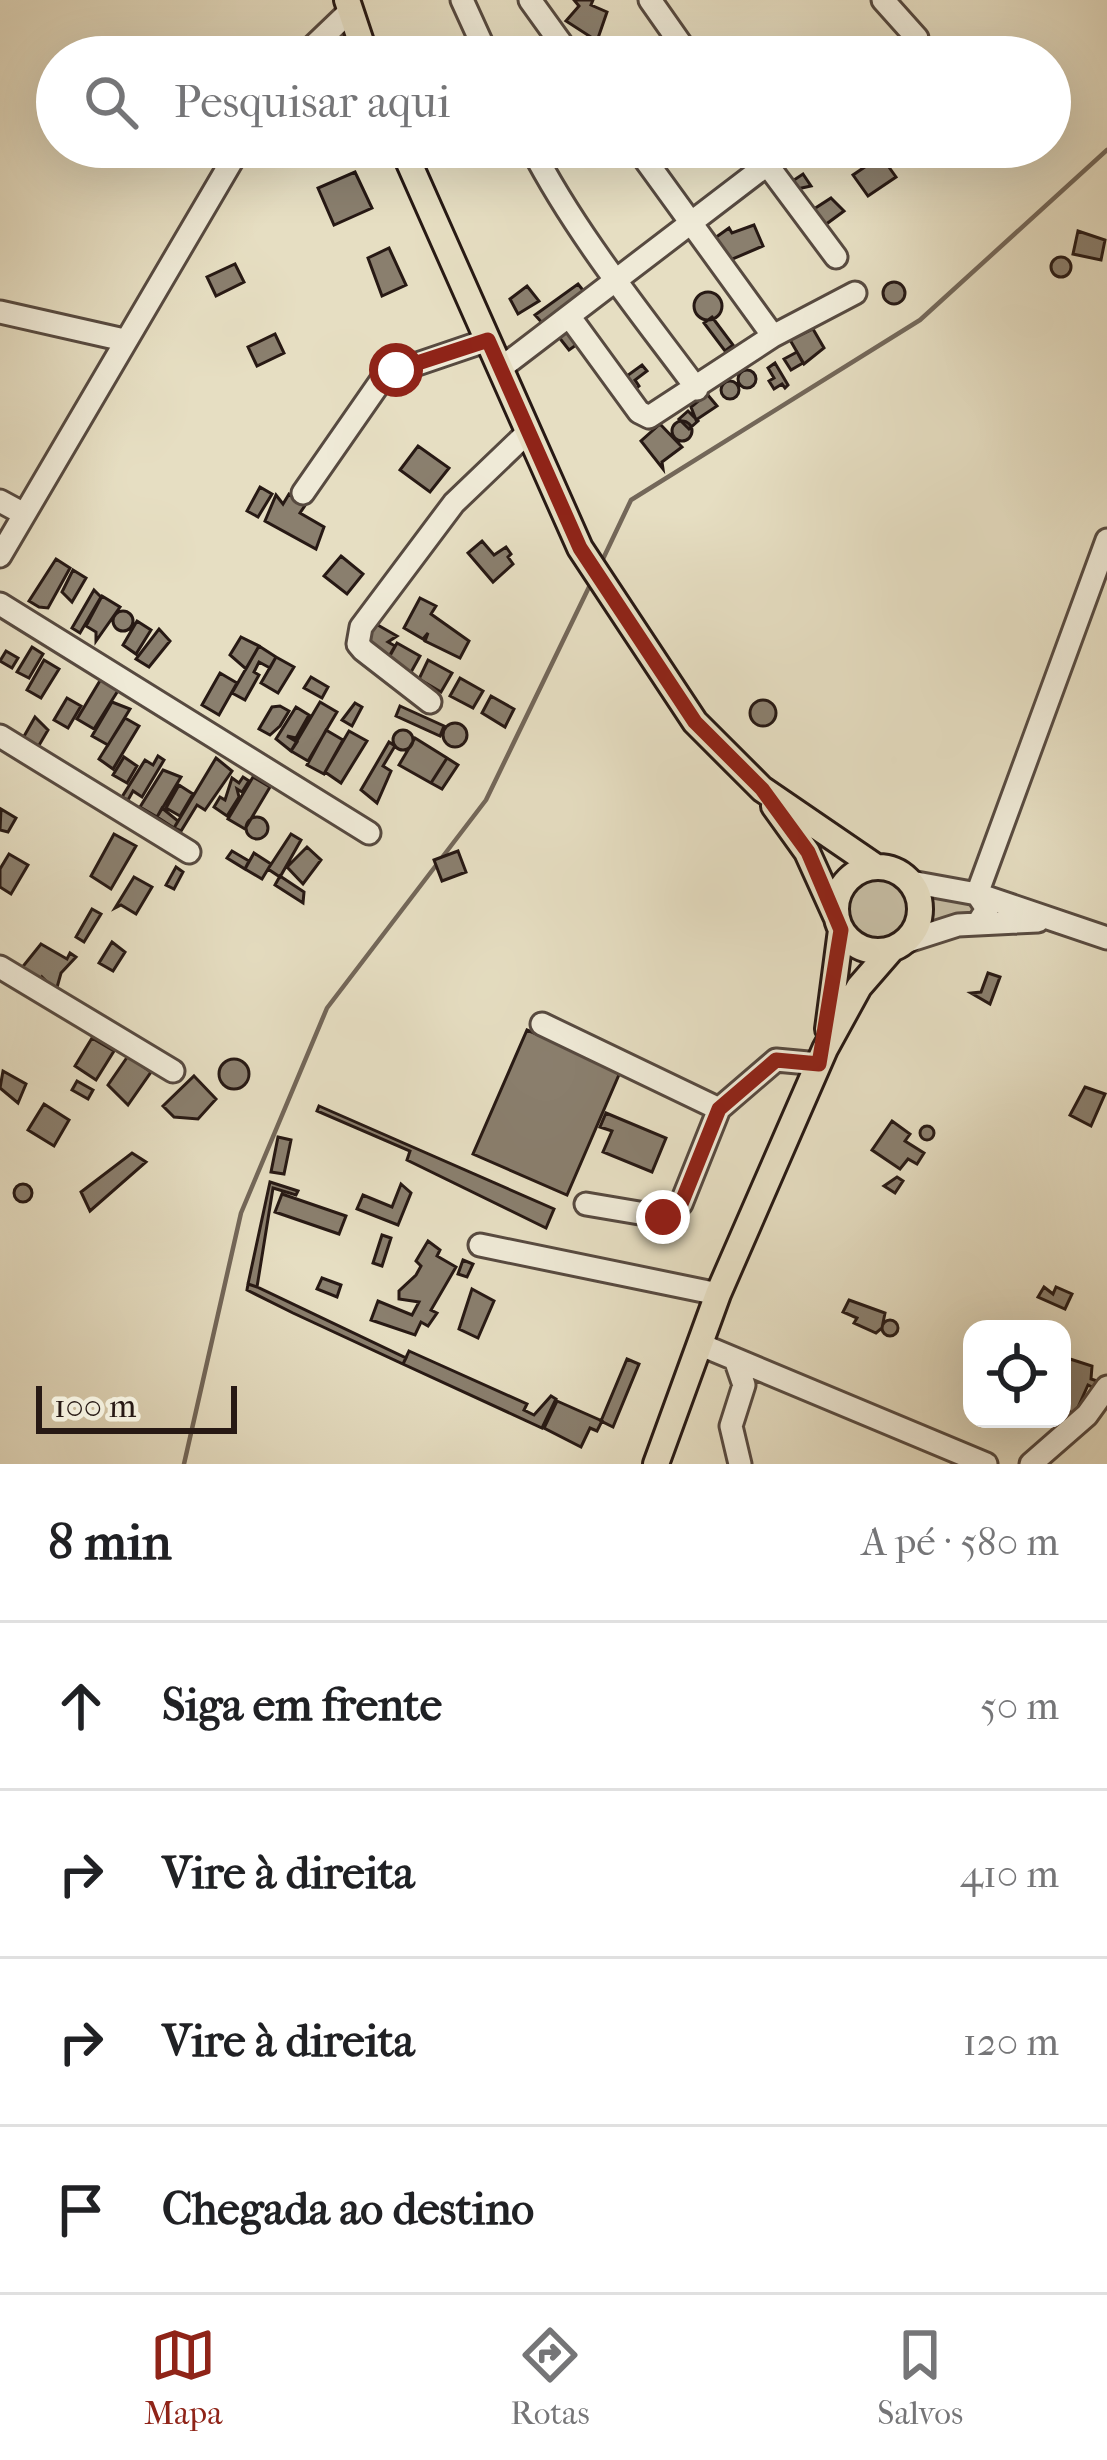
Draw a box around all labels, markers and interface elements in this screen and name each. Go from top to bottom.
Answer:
search box [36,36,1071,168]
icon: search [78,69,144,135]
text: Pesquisar aqui [174,76,450,129]
route start [369,343,423,397]
route end [636,1190,690,1244]
map controls [963,1320,1071,1428]
button: locate [963,1320,1071,1428]
scale bar [36,1380,237,1433]
text: 100 m [54,1387,137,1426]
text: 8 min [48,1512,172,1572]
text: A pé · 580 m [862,1519,1059,1565]
icon: ahead [48,1673,114,1739]
text: Siga em frente [162,1679,442,1732]
text: 50 m [980,1683,1059,1729]
icon: right [48,1841,114,1907]
text: Vire à direita [162,1847,415,1900]
text: 410 m [960,1851,1059,1897]
icon: right [48,2009,114,2075]
text: Vire à direita [162,2015,415,2068]
text: 120 m [963,2019,1059,2065]
icon: arrive [48,2177,114,2243]
text: Chegada ao destino [162,2183,534,2236]
tab: Mapa [144,2322,223,2433]
tab: Rotas [510,2322,590,2433]
tab: Salvos [877,2322,963,2433]

